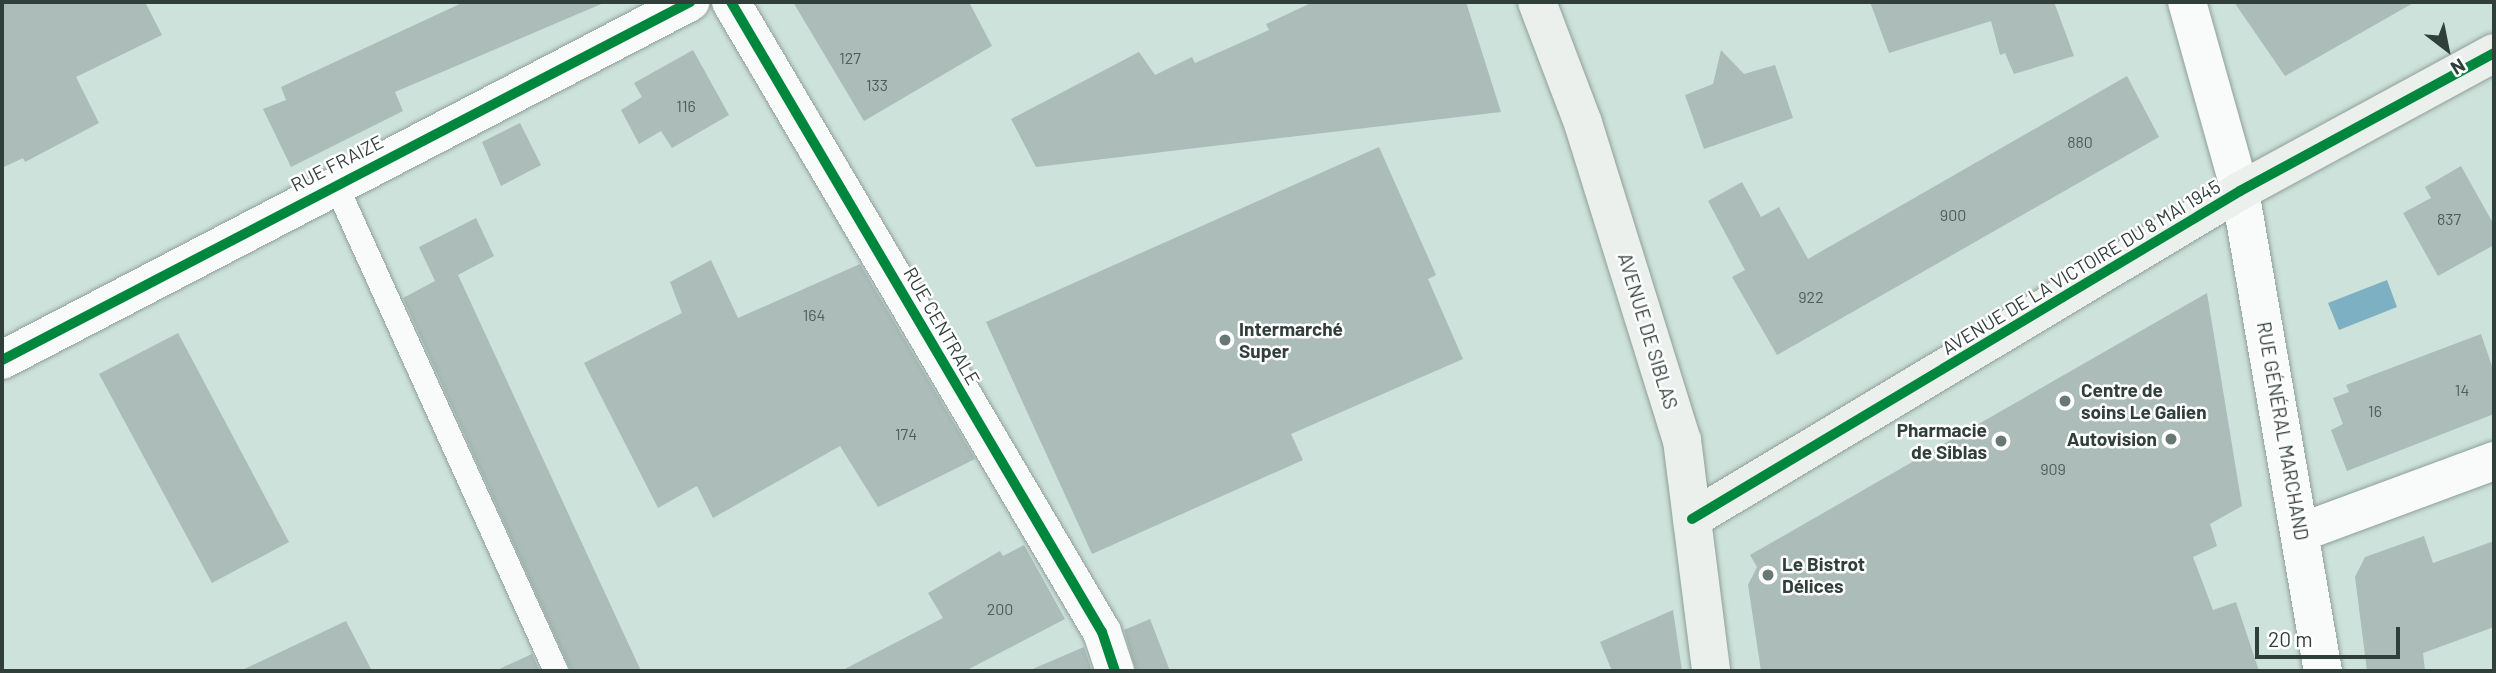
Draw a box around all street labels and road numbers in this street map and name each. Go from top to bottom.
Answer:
street label: RUE FRAIZE [287,130,387,196]
street label: AVENUE DE LA VICTOIRE DU 8 MAI 1945 [1938,175,2224,359]
street label: AVENUE DE SIBLAS [1613,250,1683,412]
street label: RUE CENTRALE [899,263,985,389]
street label: RUE GÉNÉRAL MARCHAND [2253,320,2313,542]

